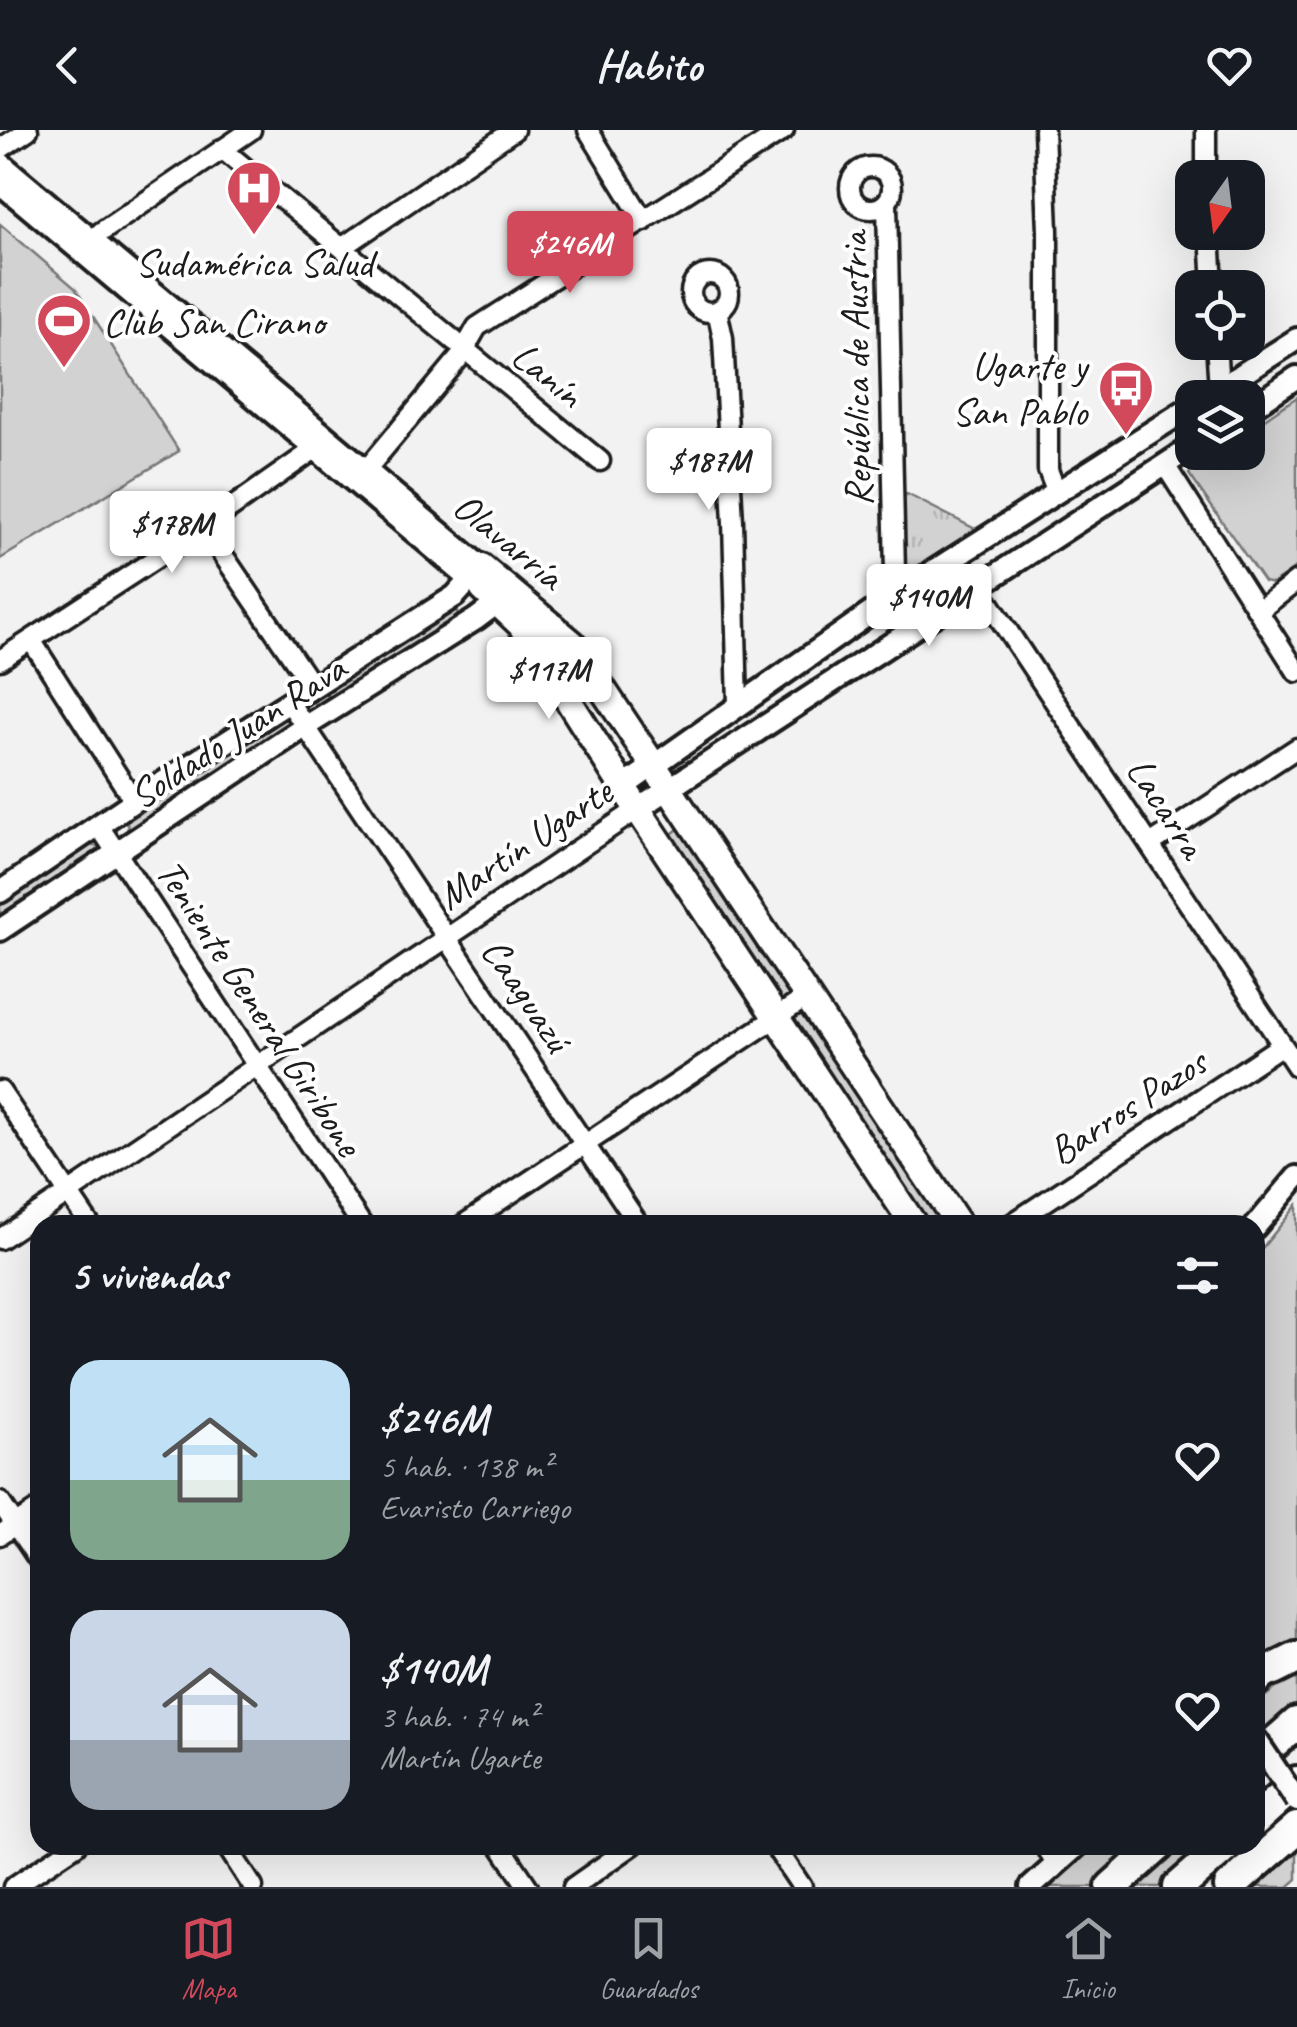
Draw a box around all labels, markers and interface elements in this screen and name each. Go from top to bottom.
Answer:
text: Habito [596,37,701,94]
icon: back [40,38,95,93]
icon: heart [1202,38,1257,93]
hospital icon: Sudamérica Salud [224,158,284,237]
north arrow [1175,160,1265,250]
map controls [1175,160,1265,470]
pin: $246M [500,211,640,296]
text: $246M [529,223,611,264]
street label: República de Austria [829,228,883,507]
place label: Sudamérica Salud [135,238,379,288]
button: locate [1175,270,1265,360]
sports icon: Club San Cirano [34,291,94,370]
place label: Club San Cirano [103,297,328,347]
street label: Lanín [501,331,594,419]
place label: Ugarte y San Pablo [952,341,1090,437]
bus stop icon: Ugarte y San Pablo [1096,358,1156,437]
button: layers [1175,380,1265,470]
pin: $187M [639,428,779,513]
text: $187M [669,440,749,481]
street label: Olavarría [443,481,576,602]
pin: $178M [102,491,242,576]
text: $178M [132,503,212,544]
pin: $140M [859,564,999,649]
text: $140M [889,576,969,617]
pin: $117M [479,637,619,722]
street label: Soldado Juan Rava [120,642,357,820]
text: $117M [509,649,589,690]
street label: Lacarra [1115,748,1219,870]
street label: Martín Ugarte [427,765,624,921]
street label: Teniente General Giribone [145,850,375,1168]
street label: Caaguazú [470,928,584,1064]
street label: Barros Pazos [1039,1036,1219,1176]
icon: filters [1170,1248,1225,1303]
text: 5 viviendas [70,1249,227,1302]
text: $246M [380,1393,487,1446]
icon: home [150,1400,270,1520]
icon: heart [1170,1433,1225,1488]
text: 5 hab. · 138 m² [380,1446,552,1487]
text: Evaristo Carriego [380,1487,570,1528]
text: $140M [380,1643,486,1696]
icon: home [150,1650,270,1770]
icon: heart [1170,1683,1225,1738]
text: 3 hab. · 74 m² [380,1696,537,1737]
text: Martín Ugarte [380,1737,541,1778]
tab: Mapa [181,1911,236,2006]
tab: Guardados [599,1911,698,2006]
tab: Inicio [1061,1911,1116,2006]

